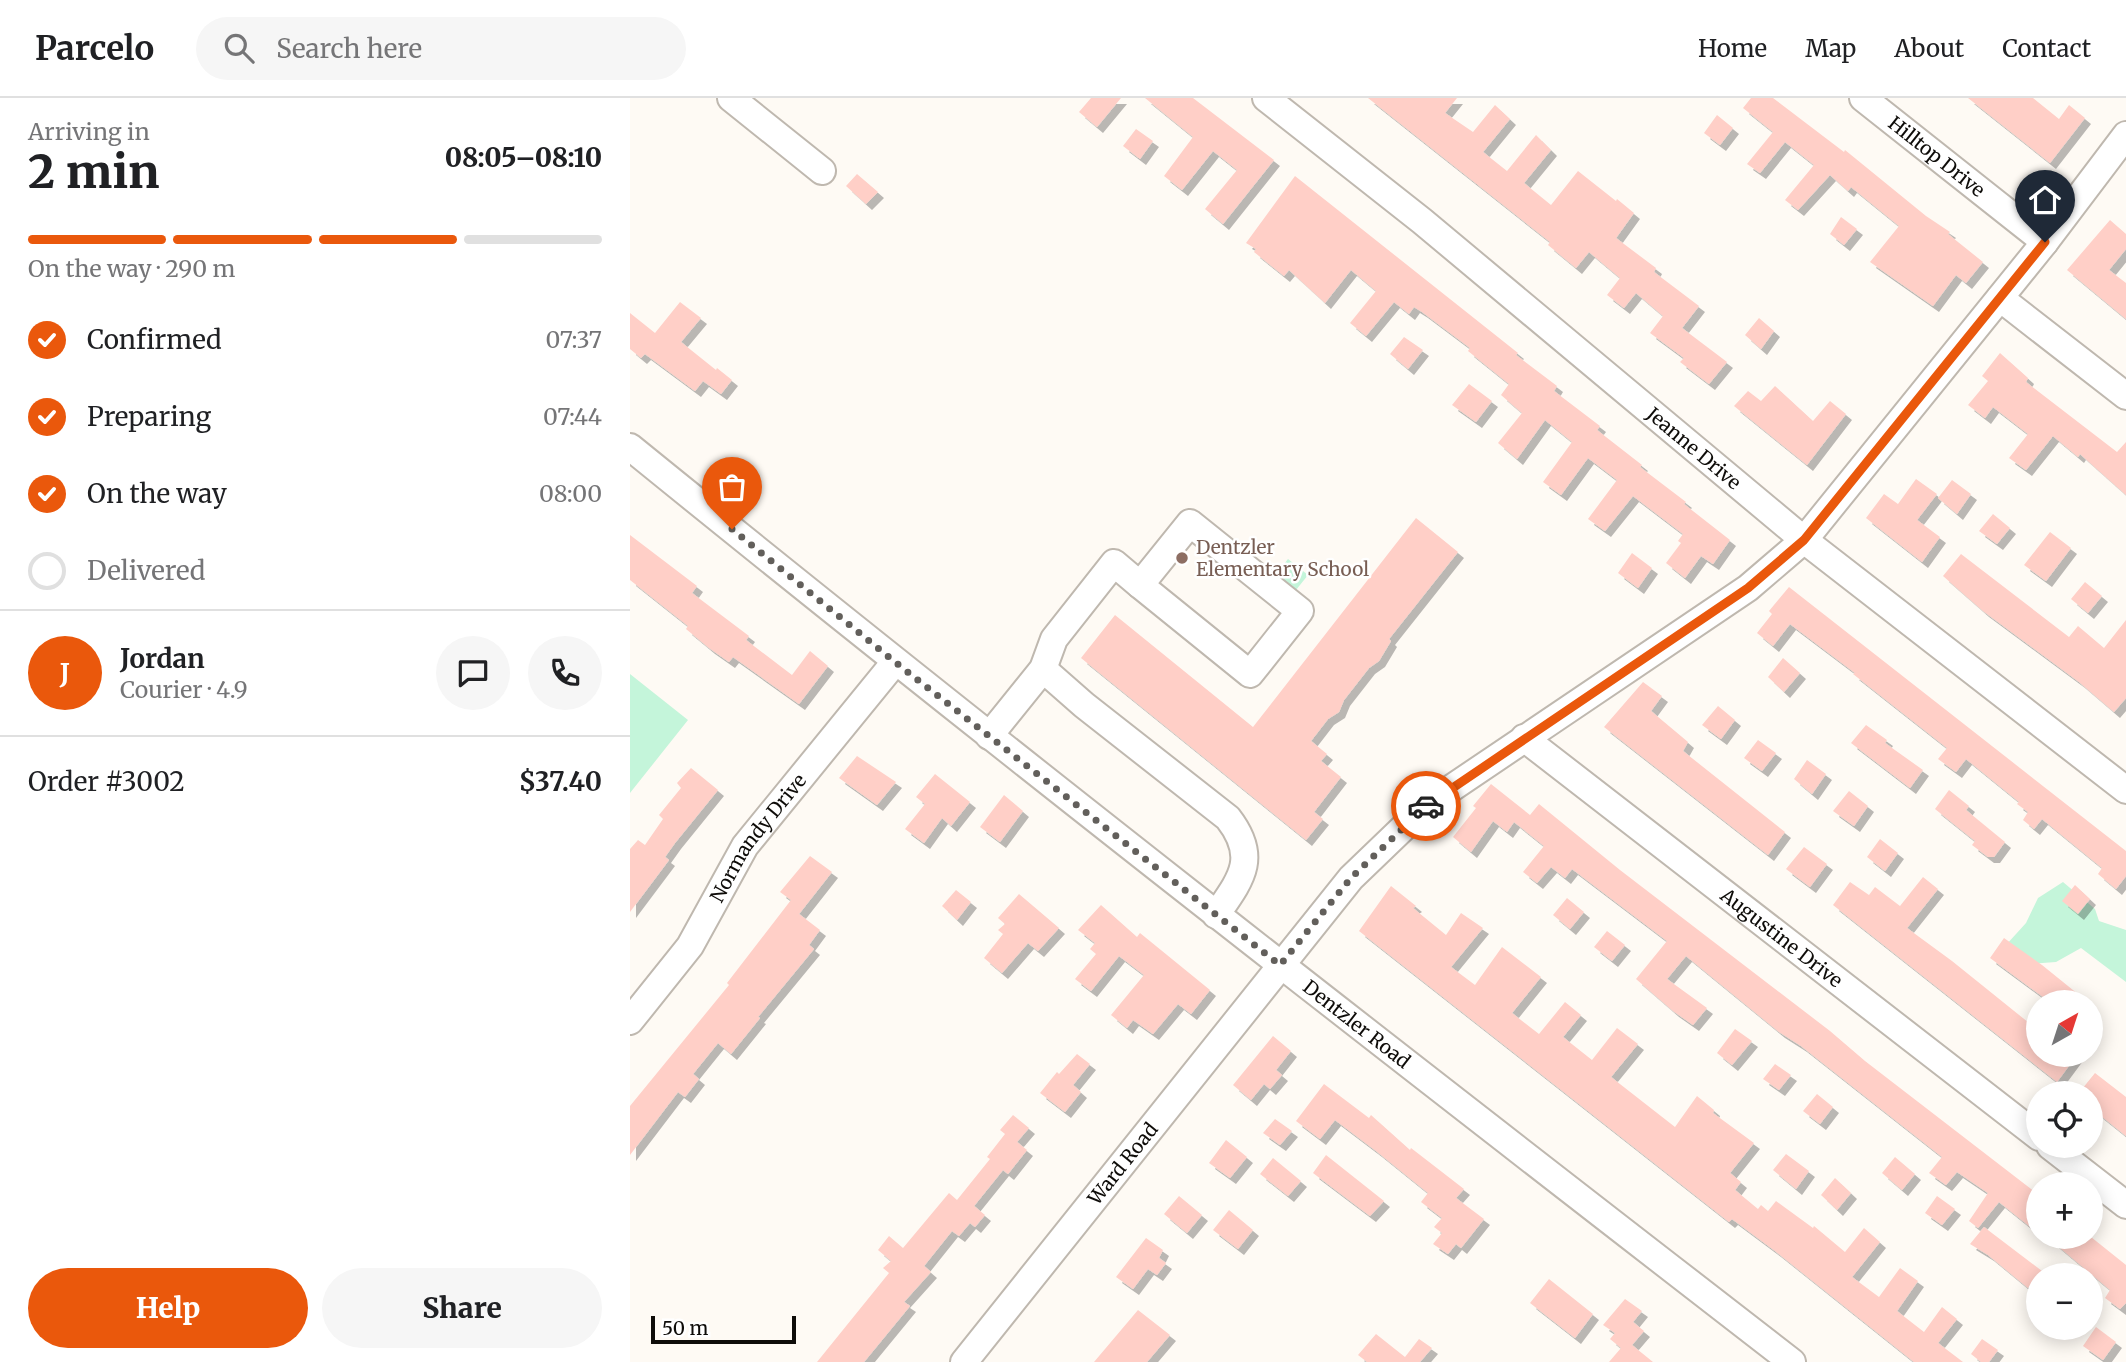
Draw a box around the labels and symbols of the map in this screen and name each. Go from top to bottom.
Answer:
street label: Hilltop Drive [1884,111,1990,202]
pin [2015,170,2075,242]
street label: Jeanne Drive [1641,401,1746,494]
pin [702,457,762,529]
place label: Dentzler Elementary School [1196,535,1369,581]
marker: Dentzler Elementary School [1174,550,1190,566]
street label: Normandy Drive [705,769,811,906]
courier [1391,771,1461,841]
street label: Augustine Drive [1715,882,1847,992]
street label: Dentzler Road [1298,975,1415,1073]
north arrow [2026,990,2104,1068]
street label: Ward Road [1082,1118,1163,1210]
scale bar [651,1313,796,1345]

